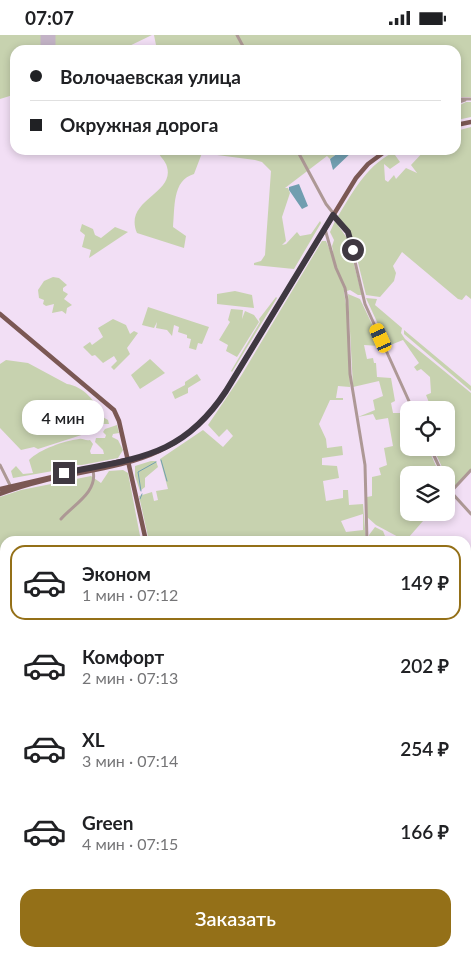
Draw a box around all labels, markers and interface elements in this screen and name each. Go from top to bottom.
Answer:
text: 07:07 [25,6,74,29]
text: Волочаевская улица [60,65,241,88]
text: Окружная дорога [60,113,218,136]
route start [342,239,364,261]
car [368,321,393,355]
callout: 4 мин [23,401,105,435]
map controls [400,401,455,521]
button: locate [400,401,455,456]
text: 4 мин [42,408,84,427]
route end [53,462,75,484]
button: layers [400,466,455,521]
icon: car [22,560,67,605]
text: Эконом [82,562,151,585]
text: 149 ₽ [400,571,449,594]
text: 1 мин · 07:12 [82,585,178,604]
icon: car [22,643,67,688]
text: Комфорт [82,645,164,668]
text: 202 ₽ [400,654,449,677]
text: 2 мин · 07:13 [82,668,178,687]
icon: car [22,726,67,771]
text: XL [82,728,105,751]
text: 254 ₽ [400,737,449,760]
text: 3 мин · 07:14 [82,751,178,770]
icon: car [22,809,67,854]
text: Green [82,811,133,834]
text: 166 ₽ [400,820,449,843]
text: 4 мин · 07:15 [82,834,178,853]
button: Заказать [20,889,451,947]

